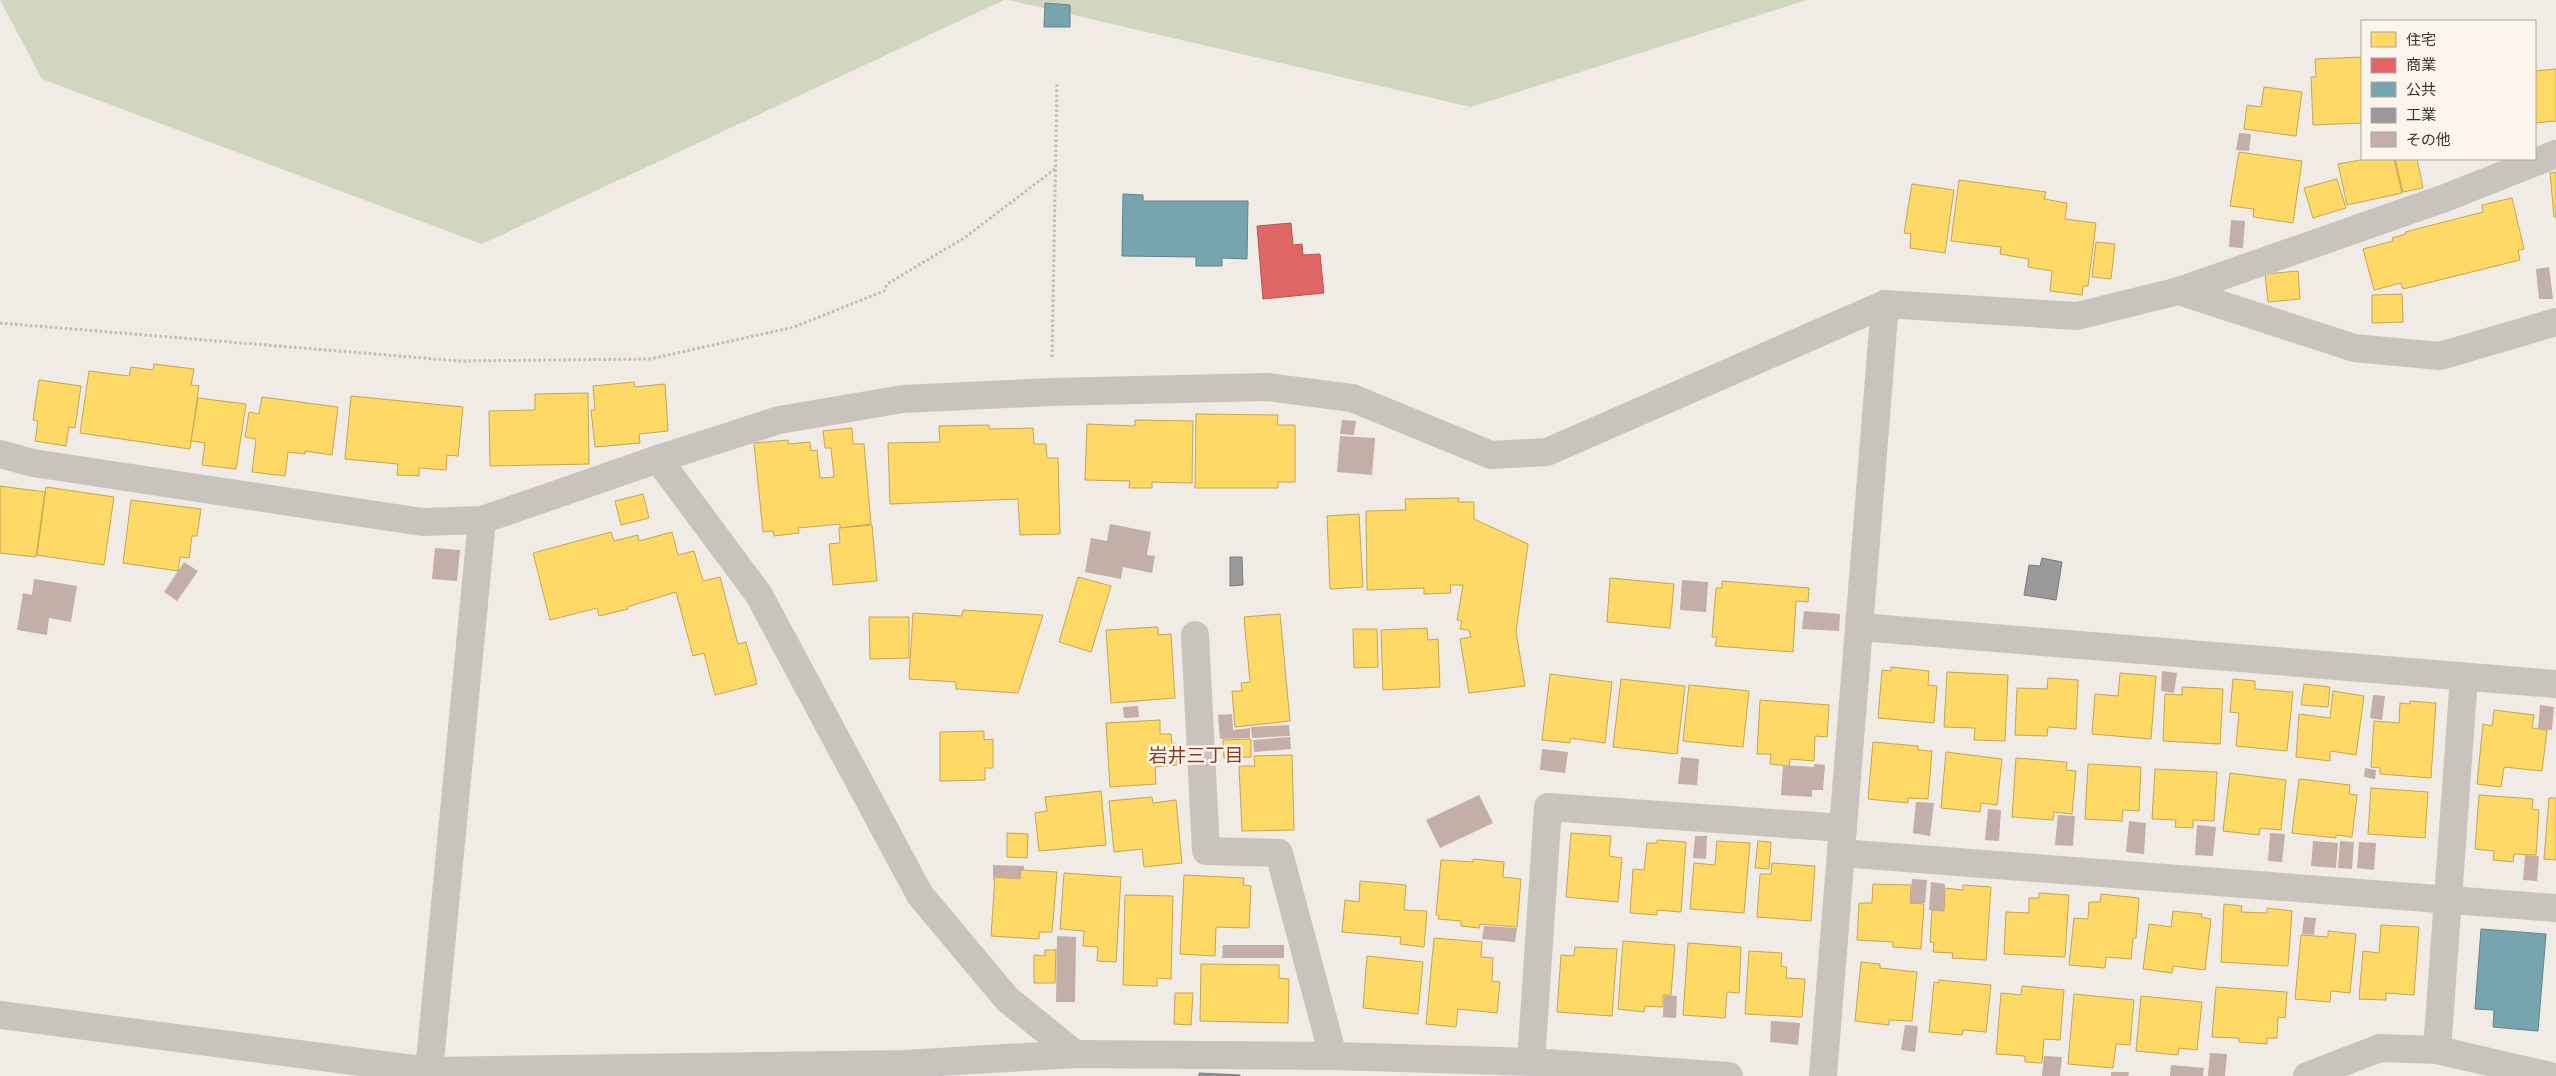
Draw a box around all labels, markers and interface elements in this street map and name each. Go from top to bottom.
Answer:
legend [2361,20,2536,160]
text: 住宅 [2406,31,2436,48]
text: 商業 [2406,56,2436,73]
text: 公共 [2406,81,2436,98]
text: 工業 [2406,106,2436,123]
text: その他 [2406,131,2451,148]
district label: 岩井三丁目 [1148,744,1244,766]

